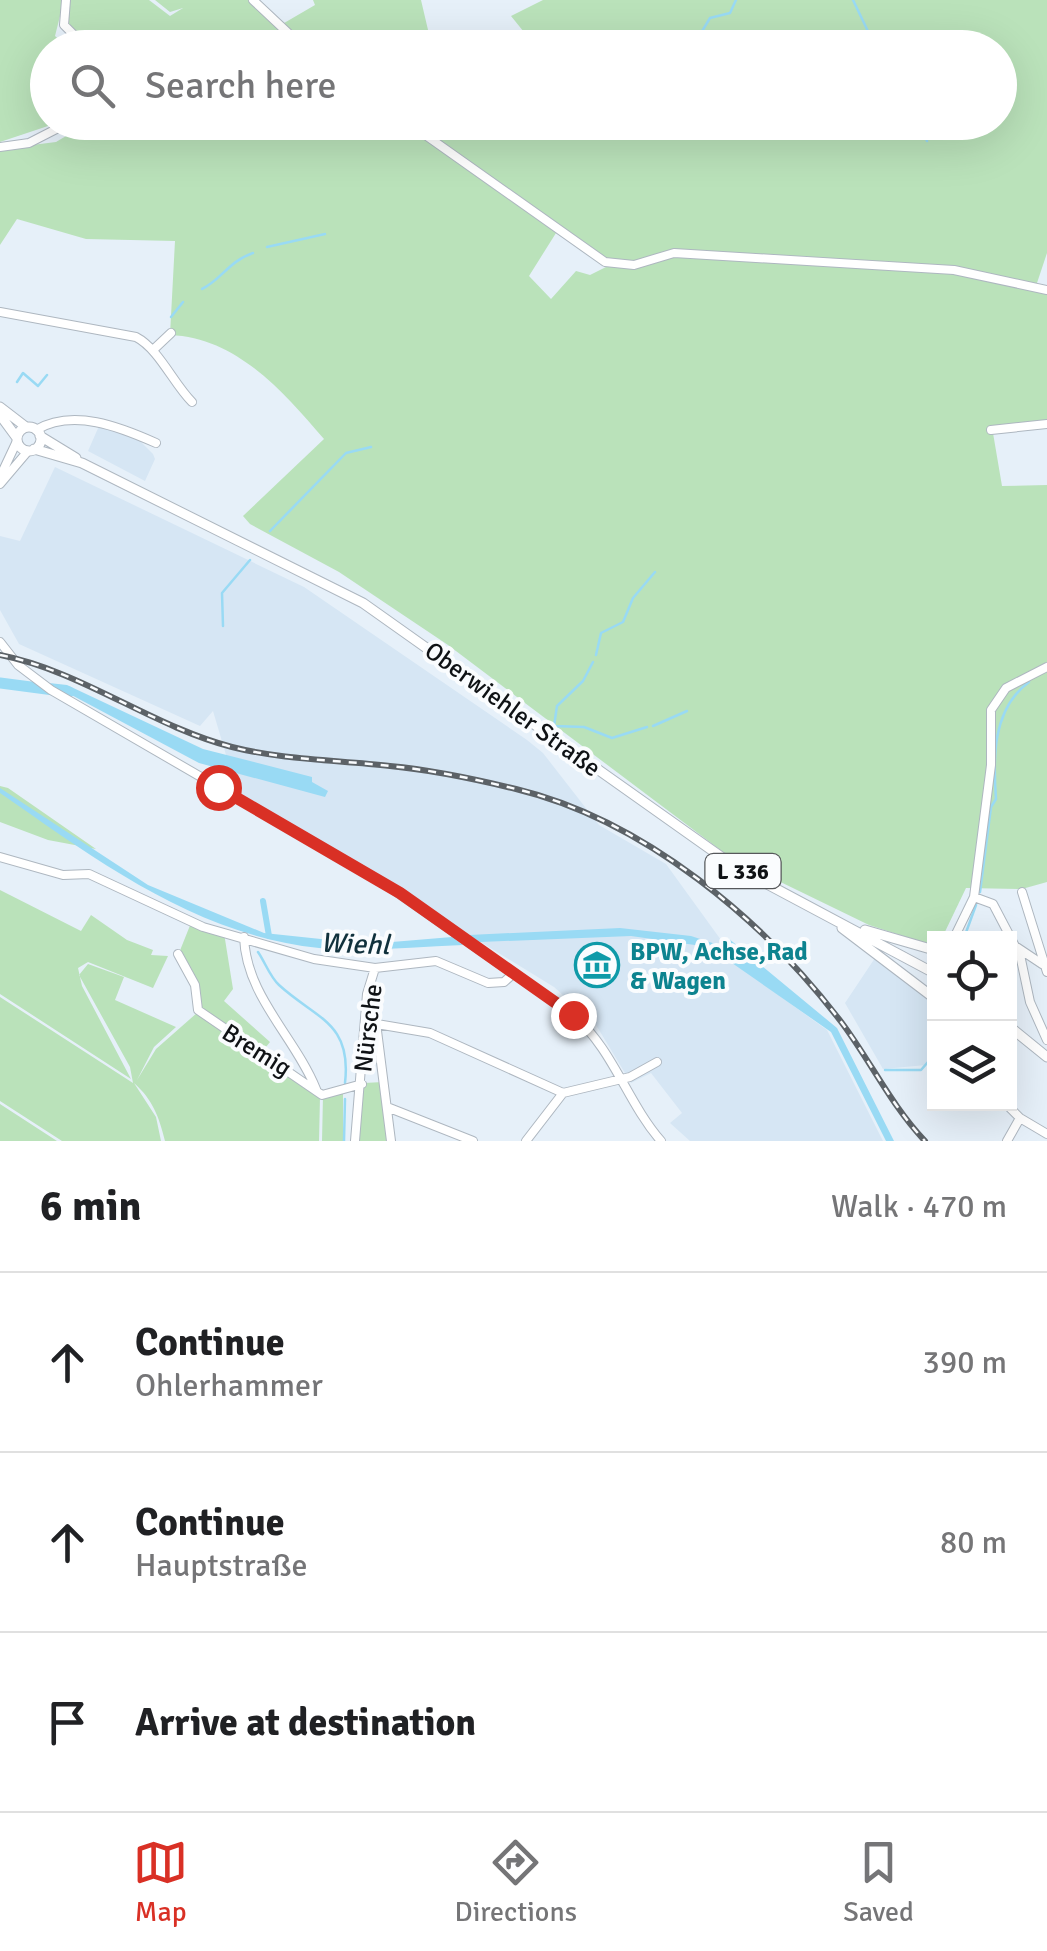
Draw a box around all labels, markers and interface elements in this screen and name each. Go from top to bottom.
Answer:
search box [30,30,1017,140]
icon: search [65,58,120,113]
text: Search here [145,62,337,109]
street label: Oberwiehler Straße [419,635,607,783]
route start [196,765,242,811]
road number: L 336 [706,854,780,888]
water label: Wiehl [320,926,392,962]
map controls [927,931,1017,1111]
button: locate [927,931,1017,1021]
place label: BPW, Achse,Rad & Wagen [630,936,808,996]
museum icon: BPW, Achse,Rad & Wagen [574,942,620,988]
street label: Nürsche [347,982,389,1074]
route end [551,993,597,1039]
street label: Bremig [217,1017,297,1083]
button: layers [927,1021,1017,1111]
text: 6 min [40,1181,141,1232]
text: Walk · 470 m [831,1187,1007,1226]
text: Continue [135,1319,285,1366]
icon: ahead [40,1335,95,1390]
text: 390 m [923,1343,1007,1382]
text: Ohlerhammer [135,1366,323,1405]
text: Continue [135,1499,285,1546]
icon: ahead [40,1515,95,1570]
text: 80 m [940,1523,1007,1562]
text: Hauptstraße [135,1546,308,1585]
icon: arrive [40,1695,95,1750]
text: Arrive at destination [135,1699,476,1746]
tab: Map [133,1835,188,1929]
tab: Directions [455,1835,577,1929]
tab: Saved [843,1835,914,1929]

